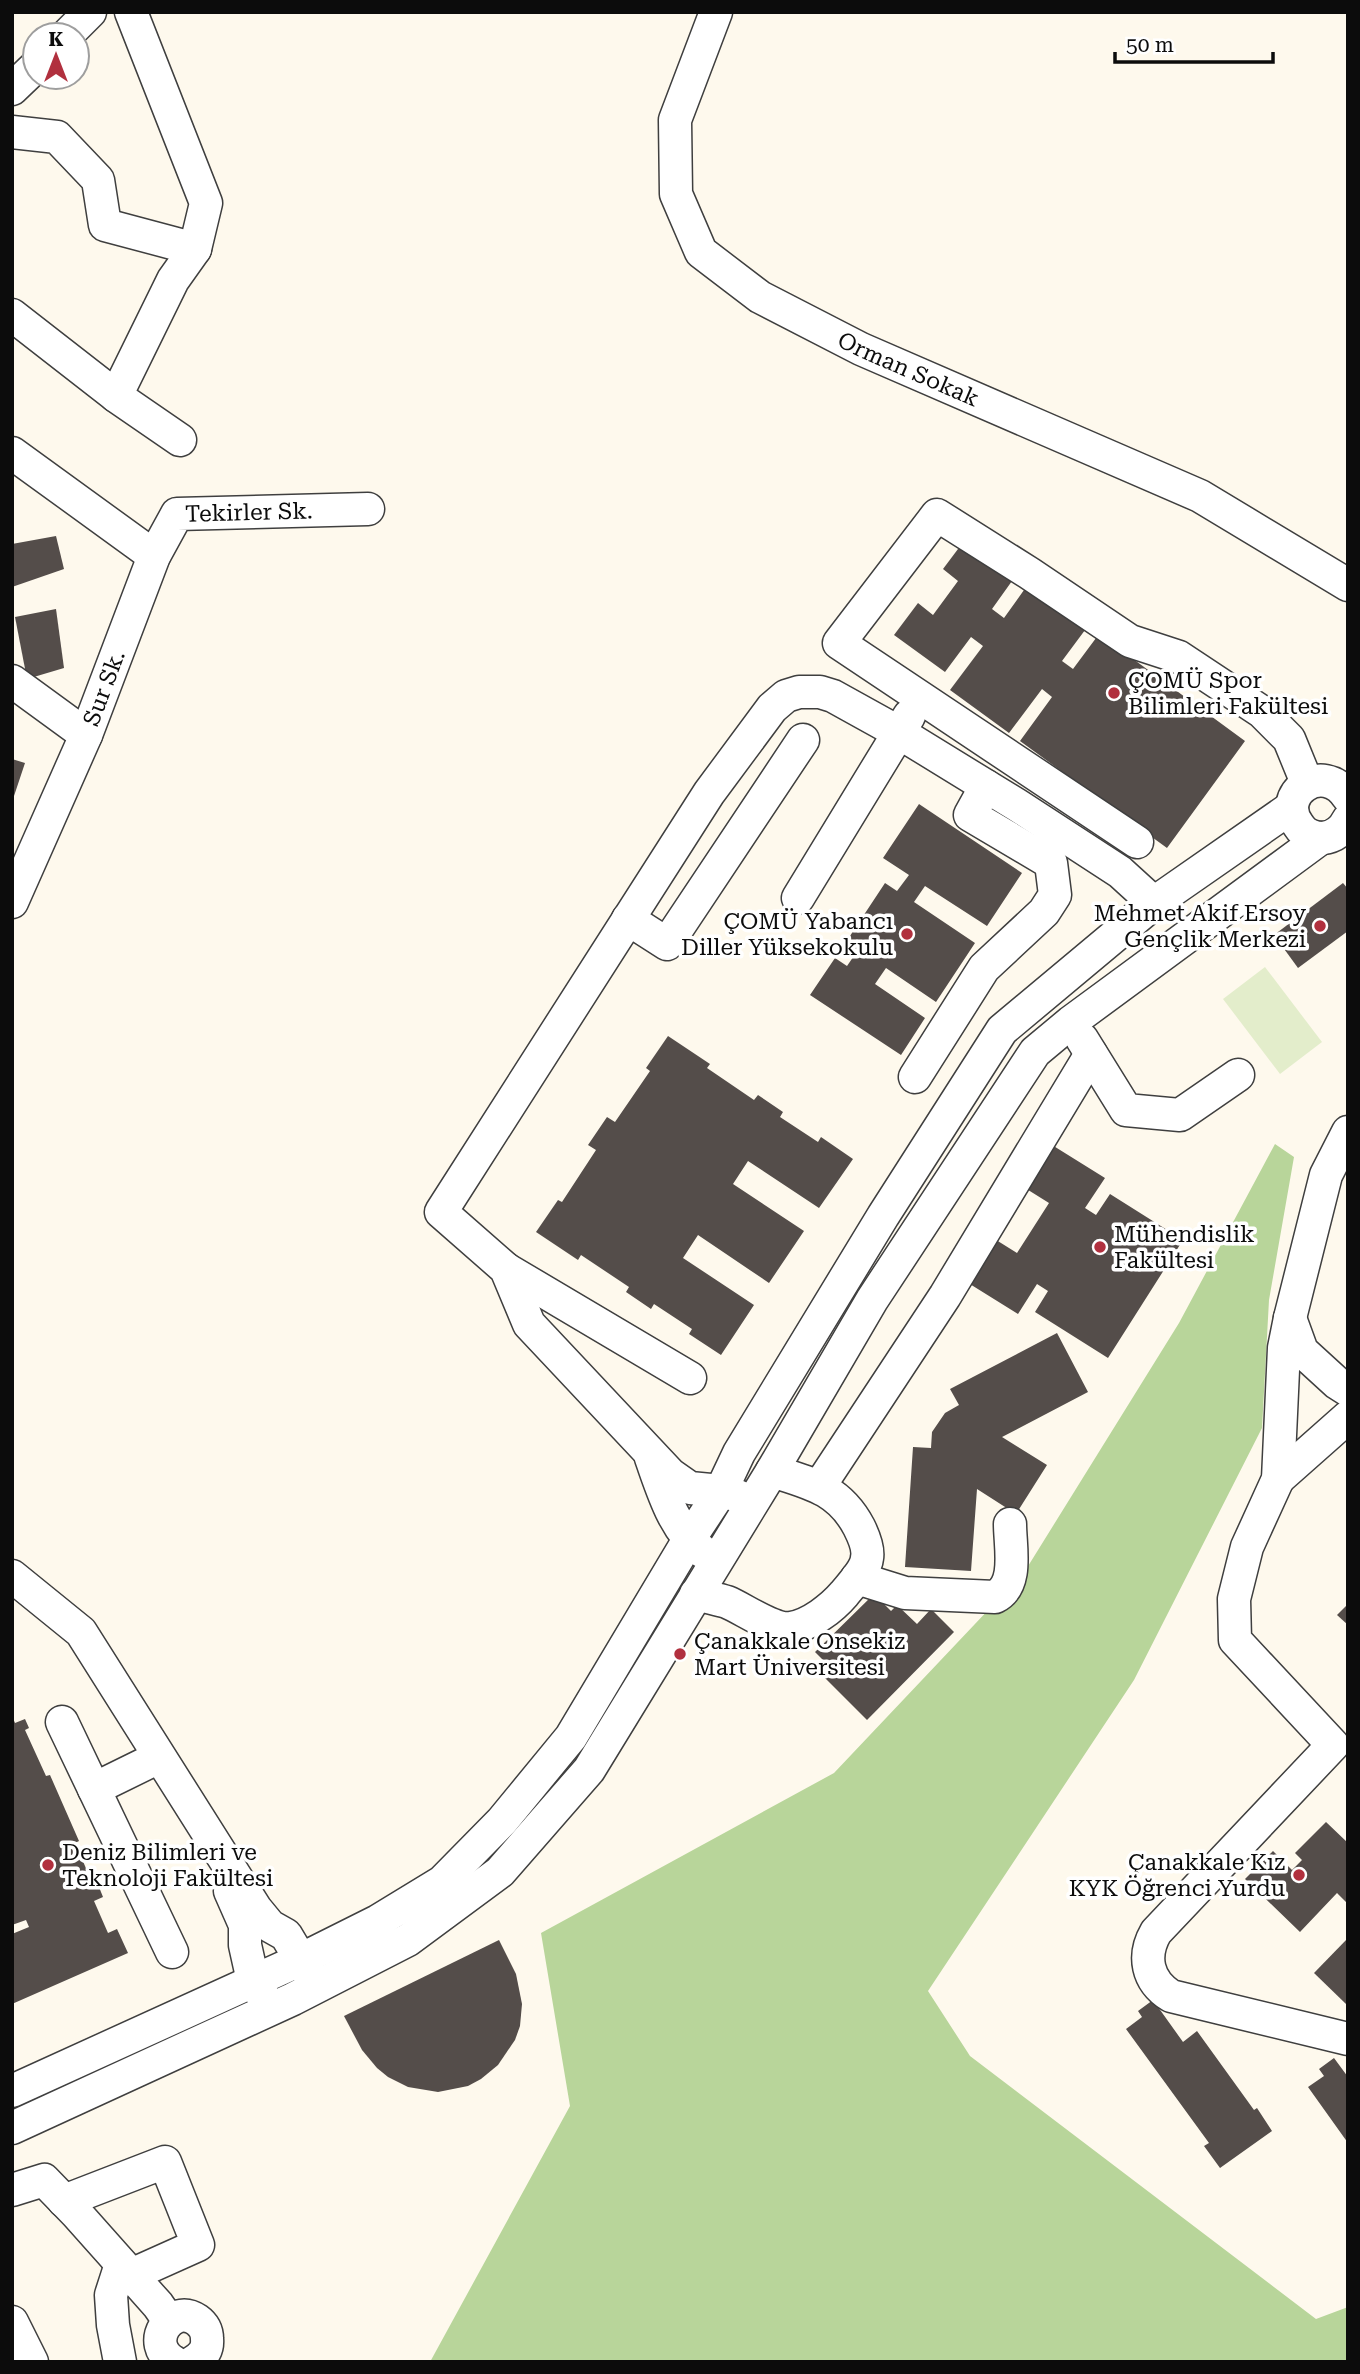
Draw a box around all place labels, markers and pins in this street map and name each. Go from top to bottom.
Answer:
place label: ÇOMÜ Spor Bilimleri Fakültesi [1128,667,1328,720]
marker: ÇOMÜ Spor Bilimleri Fakültesi [1106,685,1122,701]
place label: Mehmet Akif Ersoy Gençlik Merkezi [1094,900,1306,953]
place label: ÇOMÜ Yabancı Diller Yüksekokulu [681,908,893,961]
marker: Mehmet Akif Ersoy Gençlik Merkezi [1312,918,1328,934]
marker: ÇOMÜ Yabancı Diller Yüksekokulu [899,926,915,942]
place label: Mühendislik Fakültesi [1114,1221,1255,1274]
marker: Mühendislik Fakültesi [1092,1239,1108,1255]
place label: Çanakkale Onsekiz Mart Üniversitesi [694,1628,905,1681]
marker: Çanakkale Onsekiz Mart Üniversitesi [672,1646,688,1662]
place label: Deniz Bilimleri ve Teknoloji Fakültesi [62,1839,273,1892]
place label: Çanakkale Kız KYK Öğrenci Yurdu [1069,1849,1285,1902]
marker: Deniz Bilimleri ve Teknoloji Fakültesi [40,1857,56,1873]
marker: Çanakkale Kız KYK Öğrenci Yurdu [1291,1867,1307,1883]

